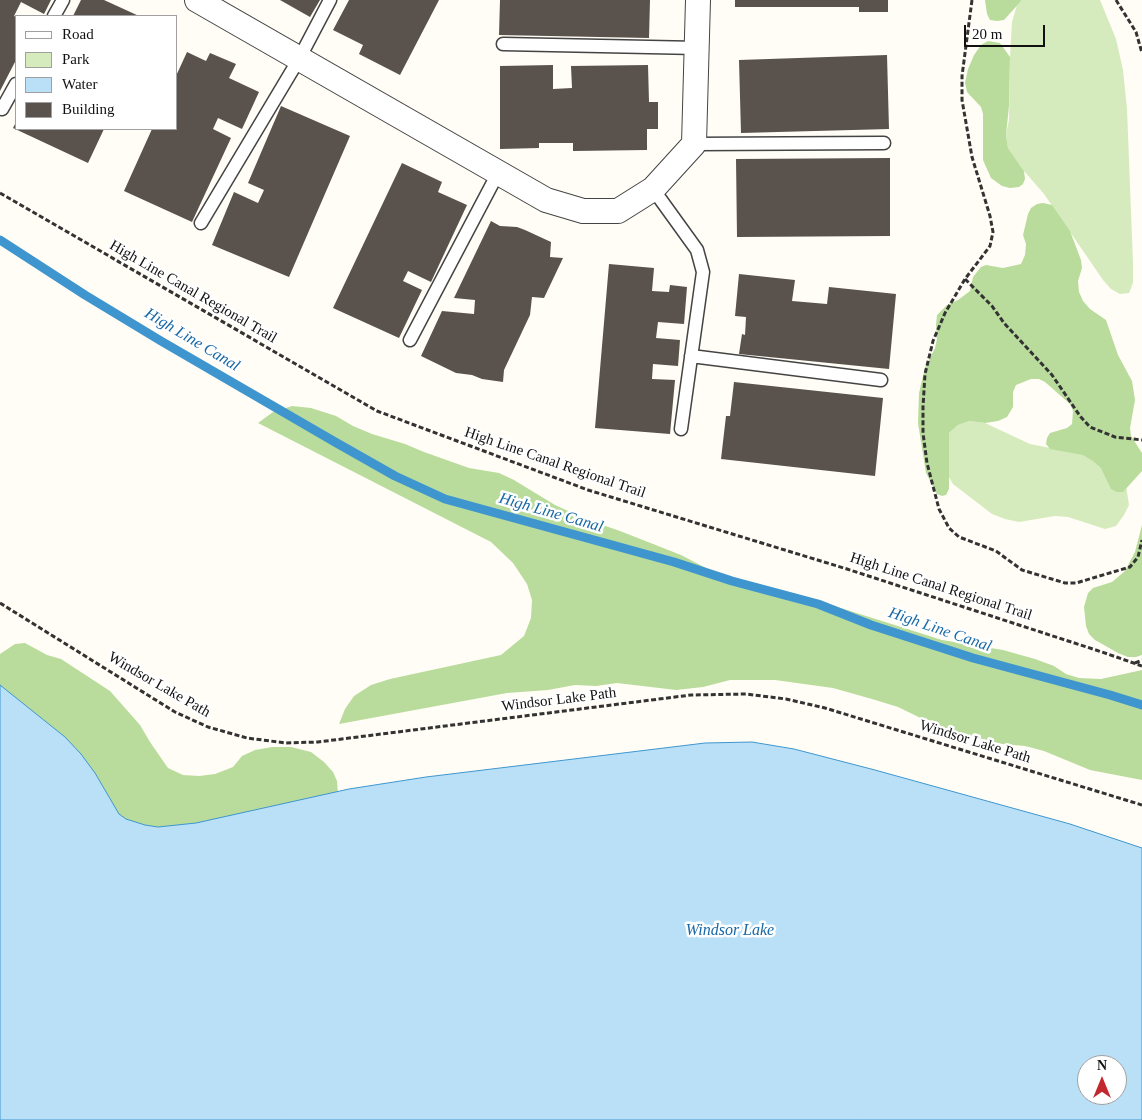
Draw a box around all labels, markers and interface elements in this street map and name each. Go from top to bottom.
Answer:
legend [15,15,178,130]
scale bar [967,15,1048,47]
text: Road [62,26,94,42]
text: 20 m [972,26,1002,42]
text: Park [62,51,90,67]
text: Water [62,76,97,92]
text: Building [62,101,115,117]
street label: High Line Canal Regional Trail [106,237,280,347]
water label: High Line Canal [141,304,243,376]
street label: High Line Canal Regional Trail [462,424,648,502]
water label: High Line Canal [497,489,605,537]
street label: High Line Canal Regional Trail [848,549,1034,625]
water label: High Line Canal [886,603,994,657]
street label: Windsor Lake Path [105,648,213,722]
street label: Windsor Lake Path [501,684,617,716]
street label: Windsor Lake Path [917,717,1033,767]
water label: Windsor Lake [686,921,774,941]
north arrow [1077,1055,1127,1105]
text: N [1097,1058,1107,1073]

